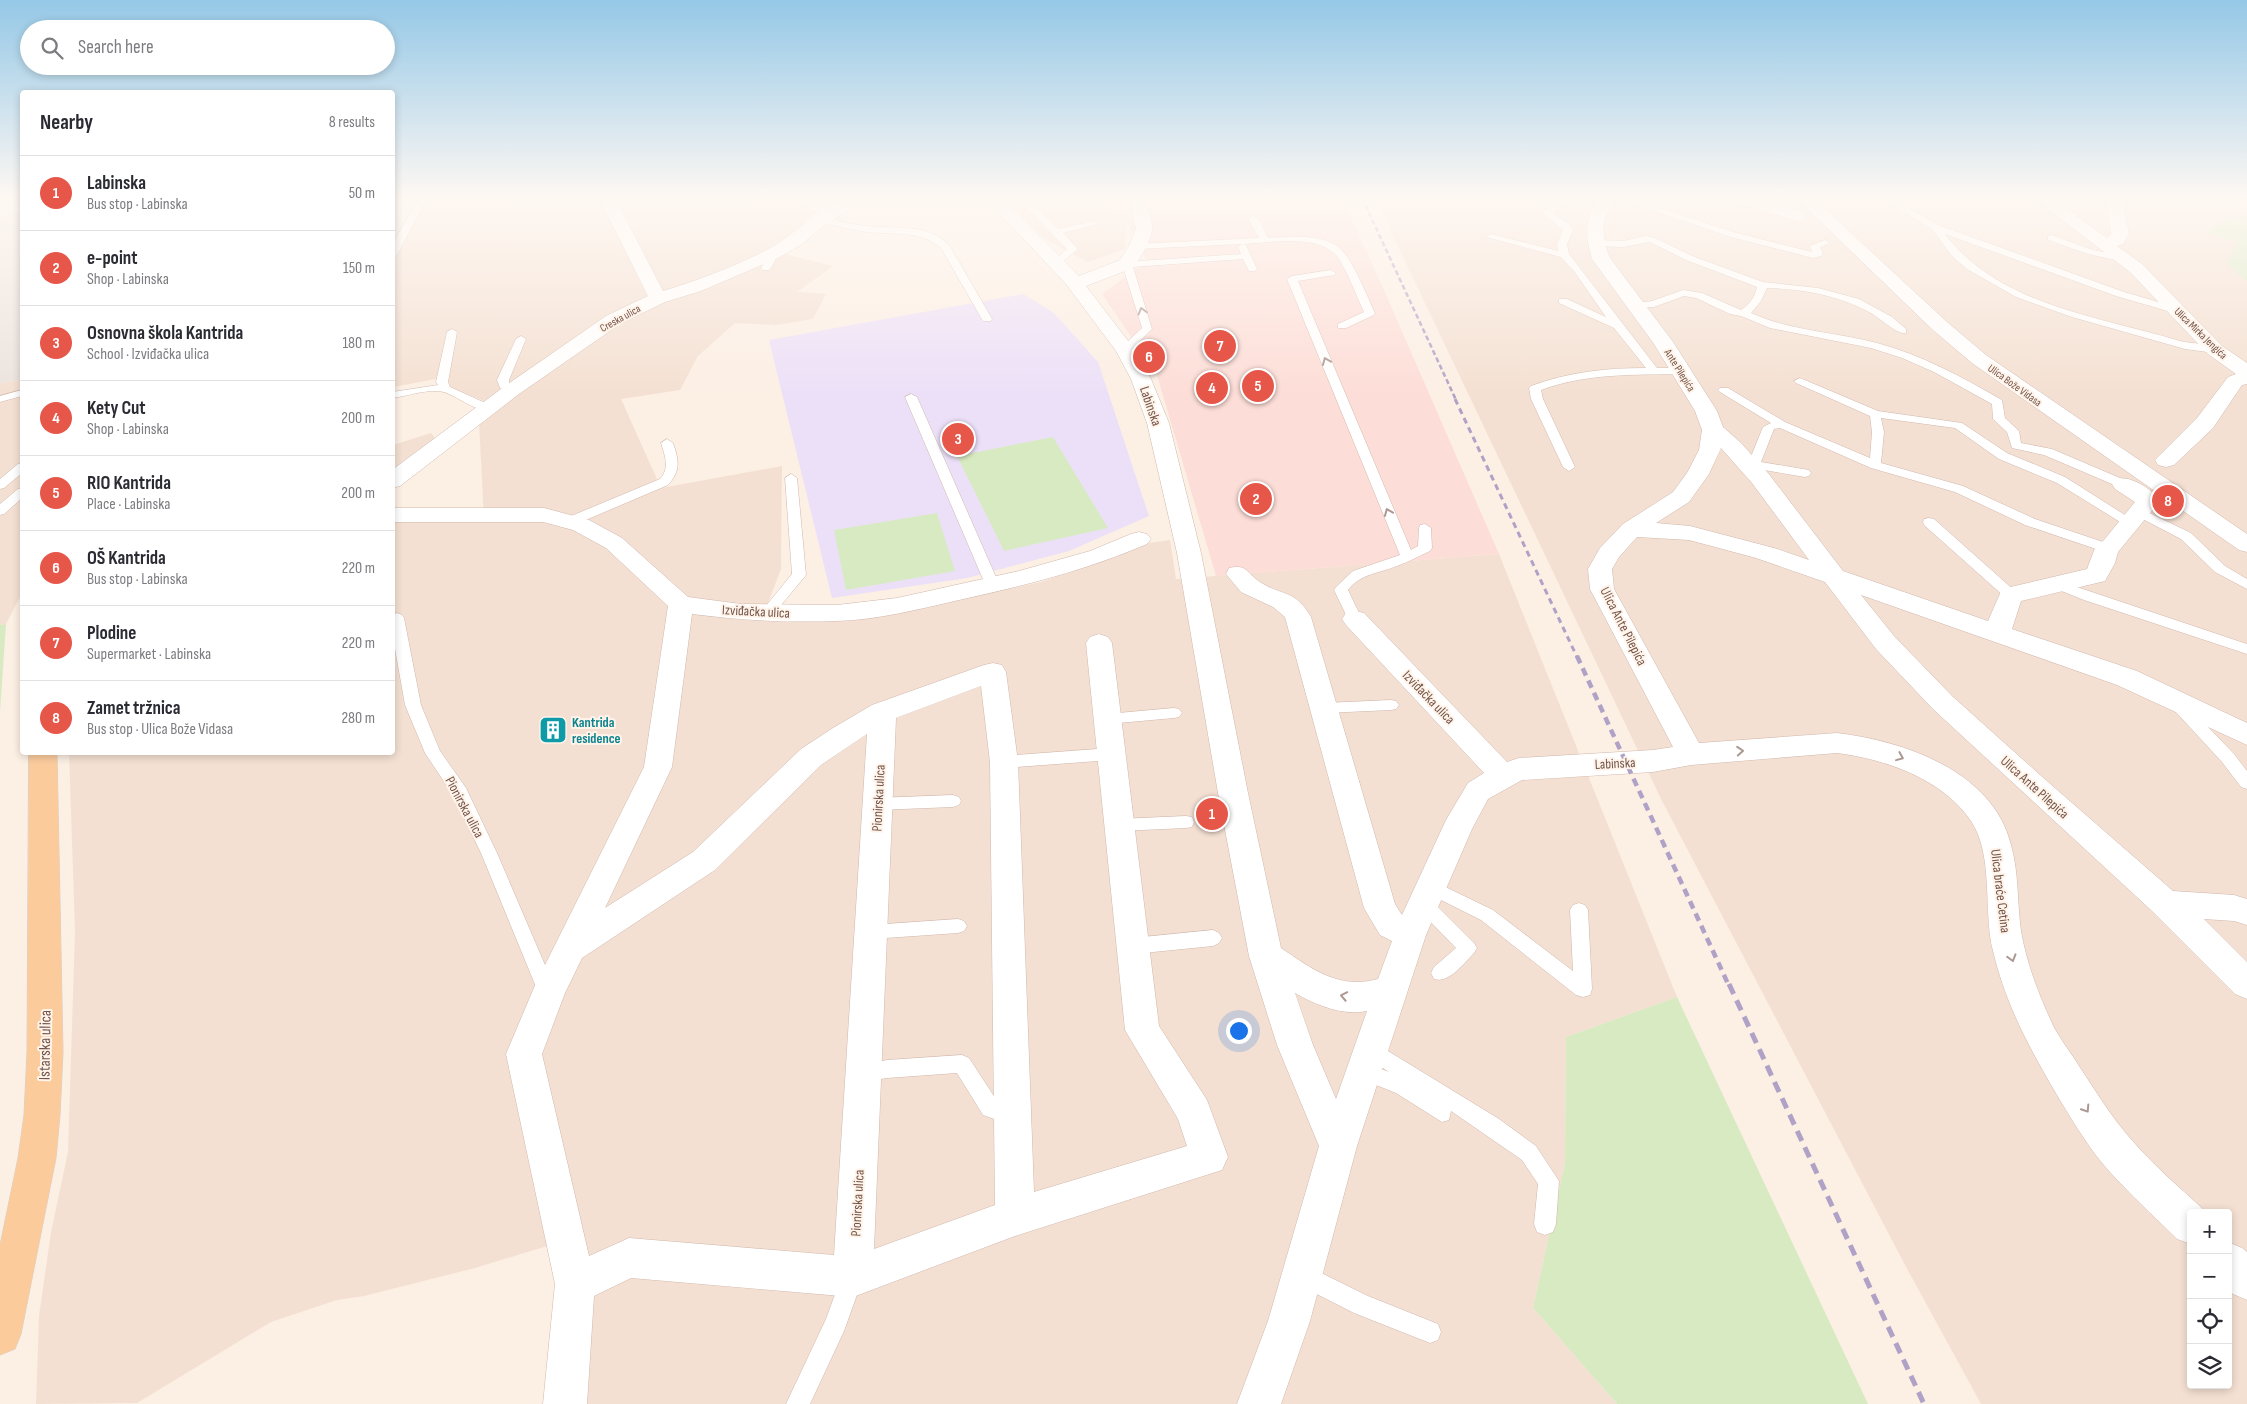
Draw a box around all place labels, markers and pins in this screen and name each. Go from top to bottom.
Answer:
pin: 7 [1204,327,1236,365]
pin: 6 [1133,338,1165,376]
pin: 5 [1242,367,1274,405]
pin: 4 [1196,369,1228,407]
pin: 3 [942,420,974,458]
pin: 2 [1240,480,1272,518]
pin: 8 [2152,482,2184,520]
place label: Kantrida residence [572,714,621,747]
building icon: Kantrida residence [538,715,568,745]
pin: 1 [1196,795,1228,833]

